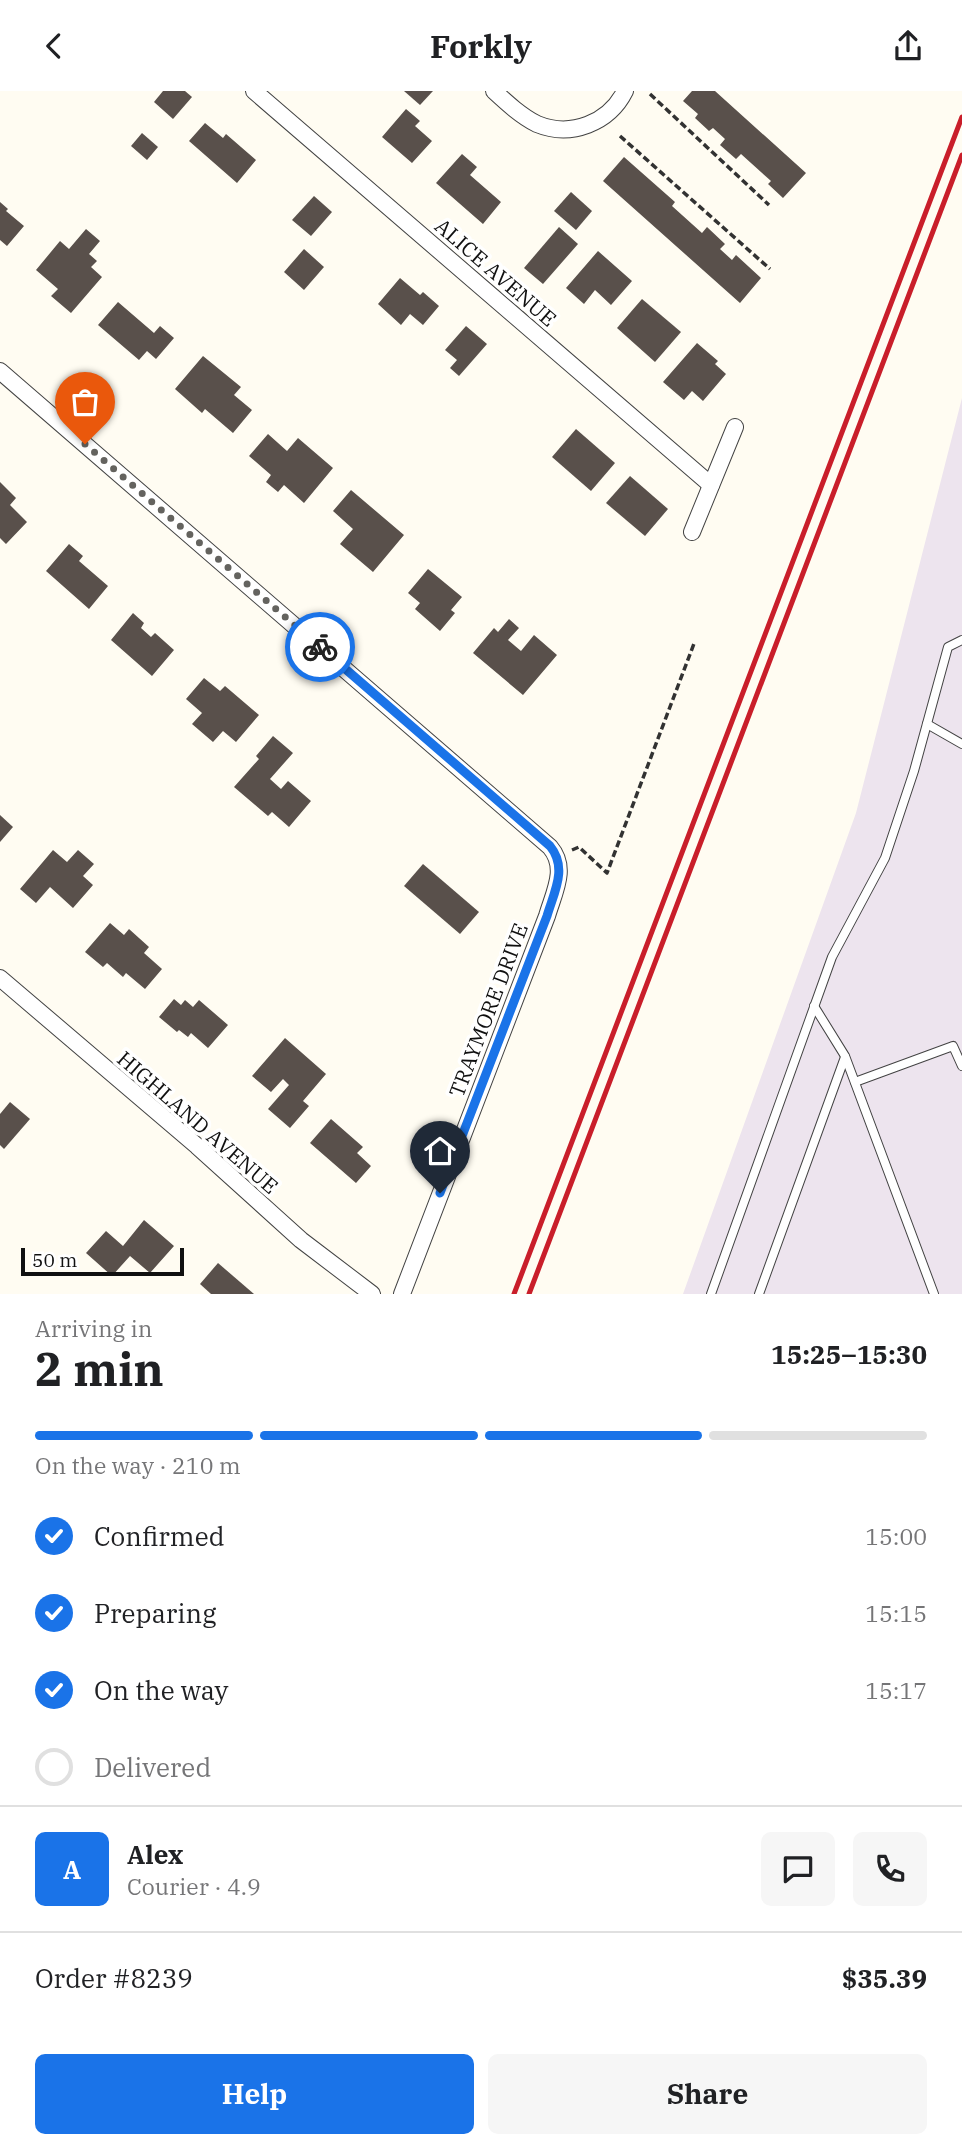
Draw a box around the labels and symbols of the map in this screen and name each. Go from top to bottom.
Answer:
street label: ALICE AVENUE [429,212,563,332]
pin [55,372,115,444]
courier [285,612,355,682]
street label: TRAYMORE DRIVE [442,919,534,1101]
street label: HIGHLAND AVENUE [112,1044,284,1200]
pin [410,1121,470,1193]
scale bar [21,1245,184,1277]

